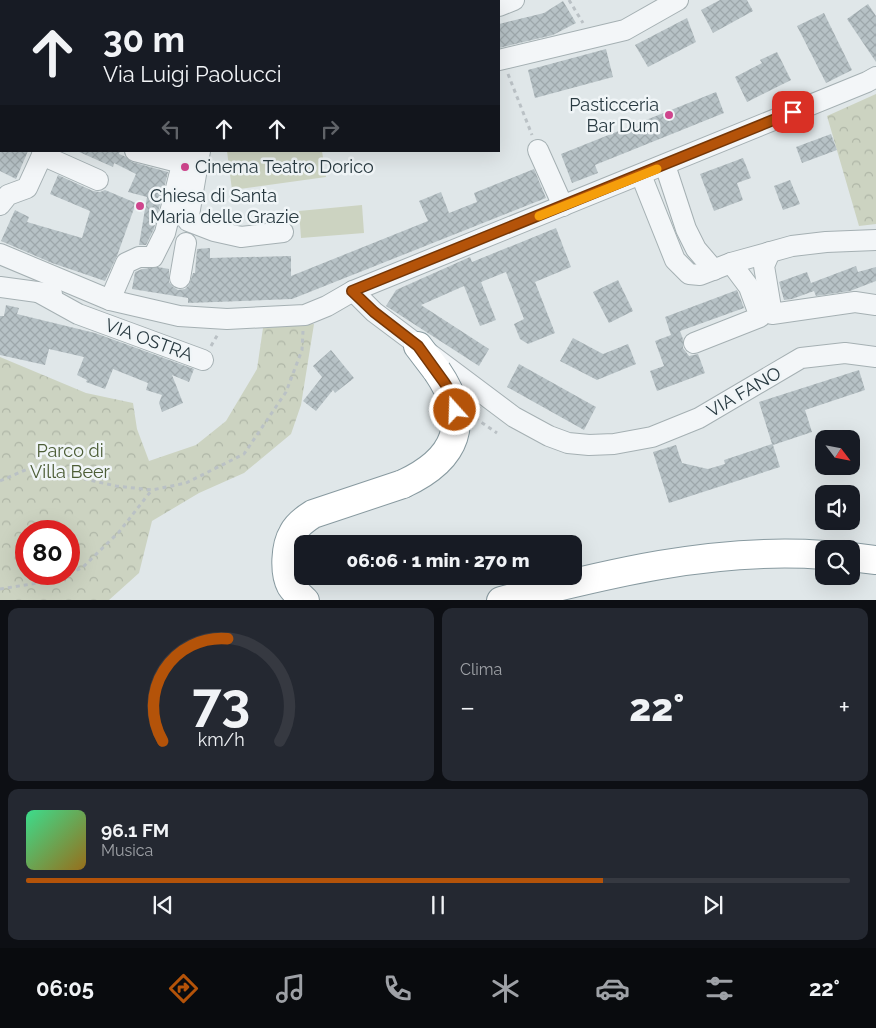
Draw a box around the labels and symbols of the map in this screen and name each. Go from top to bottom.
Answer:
pin [772,91,814,133]
place label: Pasticceria Bar Dum [569,94,659,136]
marker: Pasticceria Bar Dum [663,109,675,121]
place label: Cinema Teatro Dorico [195,156,374,177]
marker: Cinema Teatro Dorico [179,161,191,173]
place label: Chiesa di Santa Maria delle Grazie [150,185,300,227]
marker: Chiesa di Santa Maria delle Grazie [134,200,146,212]
street label: VIA OSTRA [102,314,196,365]
street label: VIA FANO [703,362,784,421]
position arrow [428,383,480,435]
north arrow [815,430,860,475]
park label: Parco di Villa Beer [30,440,111,482]
speed limit sign: 80 [15,520,80,585]

